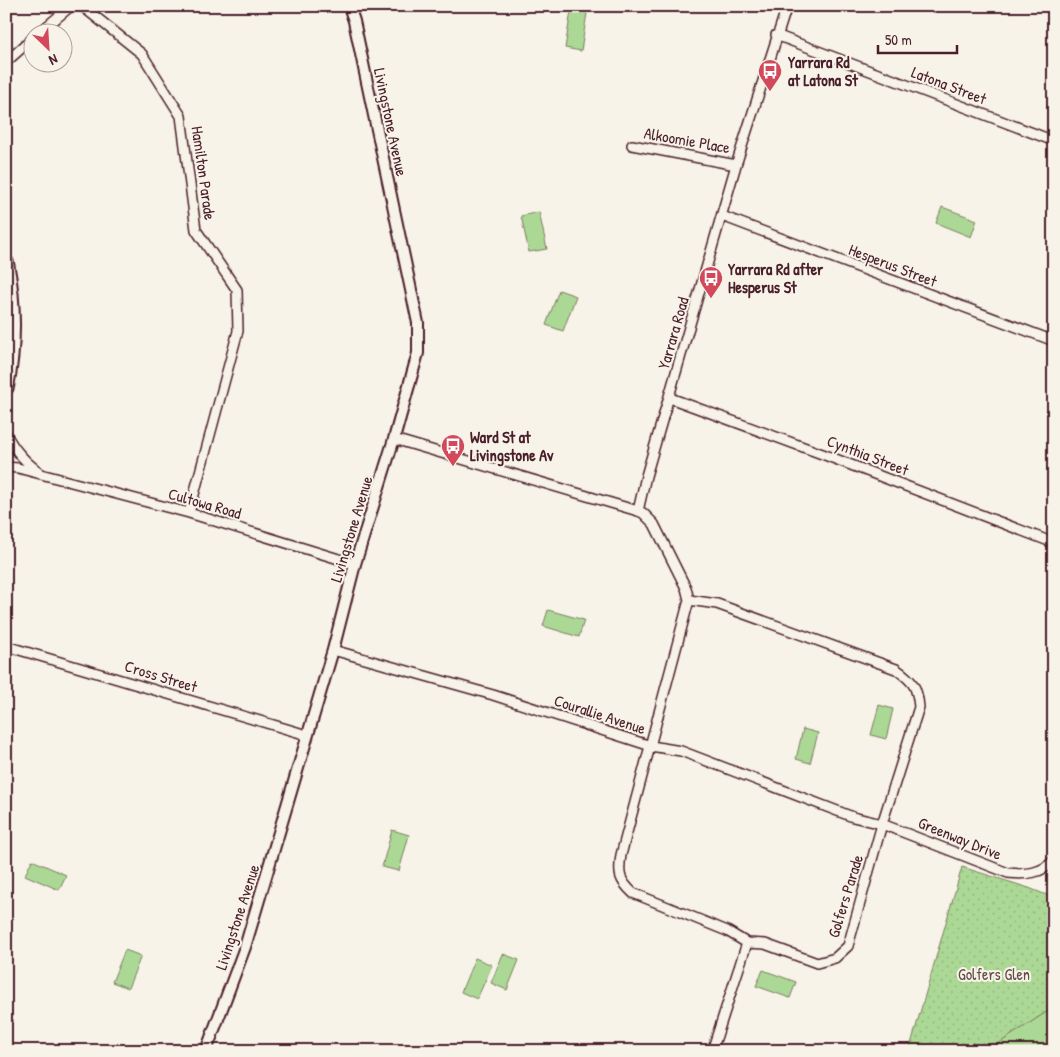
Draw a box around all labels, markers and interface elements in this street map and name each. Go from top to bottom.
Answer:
north arrow [22,22,72,72]
scale bar [878,22,956,54]
text: 50 m [885,29,912,50]
text: N [46,50,61,71]
place label: Yarrara Rd at Latona St [788,51,858,91]
bus stop icon: Yarrara Rd at Latona St [757,58,783,92]
street label: Latona Street [908,61,990,110]
street label: Livingstone Avenue [369,66,413,179]
street label: Alkoomie Place [642,122,732,158]
street label: Hamilton Parade [187,125,222,222]
street label: Hesperus Street [846,238,941,292]
place label: Yarrara Rd after Hesperus St [728,258,824,299]
bus stop icon: Yarrara Rd after Hesperus St [698,265,724,299]
street label: Yarrara Road [652,294,694,372]
place label: Ward St at Livingstone Av [470,426,554,467]
street label: Cynthia Street [824,429,912,481]
bus stop icon: Ward St at Livingstone Av [440,433,466,467]
street label: Livingstone Avenue [324,473,378,585]
street label: Cultowa Road [166,482,244,524]
street label: Cross Street [122,655,200,698]
street label: Courallie Avenue [551,689,649,739]
street label: Greenway Drive [915,811,1006,865]
street label: Golfers Parade [822,851,868,940]
street label: Livingstone Avenue [210,861,265,973]
park label: Golfers Glen [958,963,1030,985]

